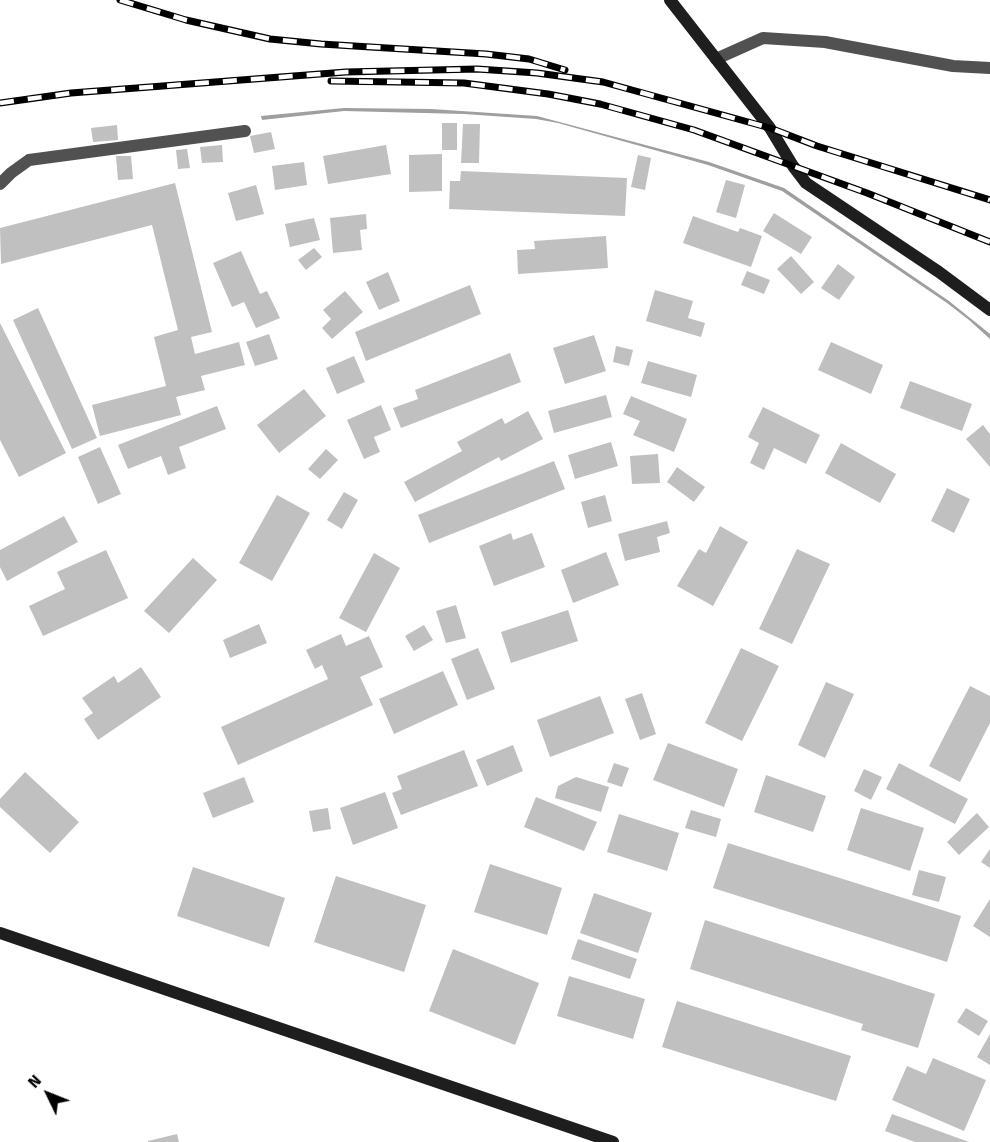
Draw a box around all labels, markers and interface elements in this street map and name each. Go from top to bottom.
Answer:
north arrow [18,1064,78,1124]
text: N [24,1071,45,1092]

